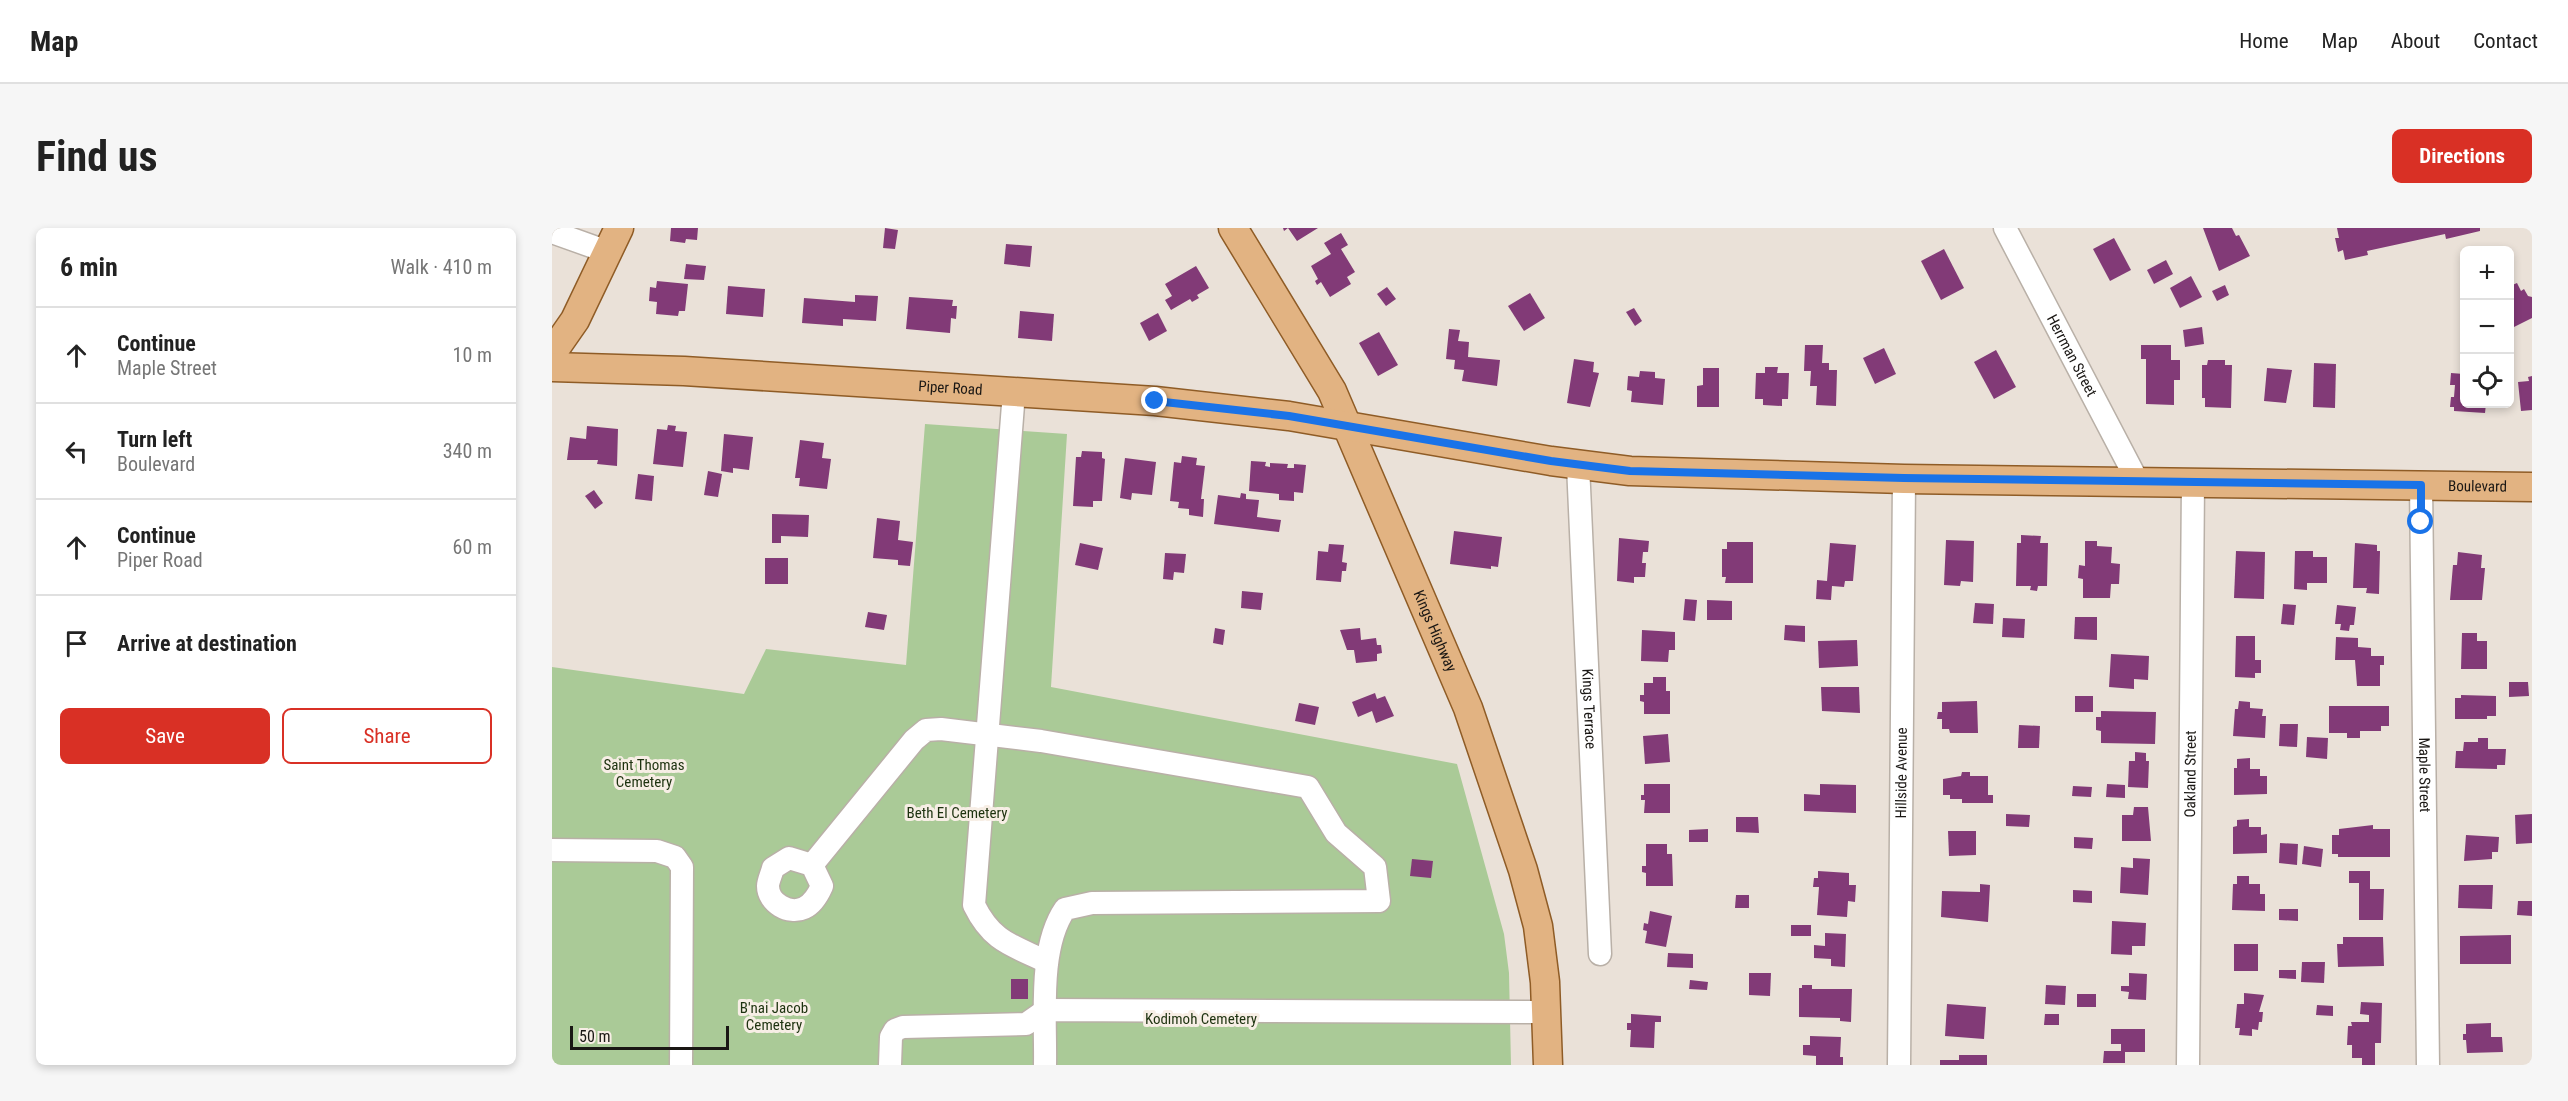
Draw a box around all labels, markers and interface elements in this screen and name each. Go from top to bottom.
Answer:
text: Map [30,25,78,58]
text: Home [2239,29,2289,53]
text: Map [2322,29,2358,53]
text: About [2391,29,2440,53]
text: Contact [2473,29,2538,53]
button: Directions [2392,129,2532,183]
text: Find us [36,132,157,181]
map controls [2460,246,2514,408]
button: + [2460,246,2514,300]
text: 6 min [60,252,118,282]
text: Walk · 410 m [391,255,492,279]
button: − [2460,300,2514,354]
street label: Herrman Street [2043,312,2101,400]
text: Continue [117,331,196,356]
icon: ahead [60,339,93,372]
text: 10 m [453,343,492,367]
button: locate [2460,354,2514,408]
text: Maple Street [117,356,217,380]
street label: Piper Road [918,377,983,399]
route end [1141,387,1167,413]
text: Turn left [117,427,192,452]
icon: left [60,435,93,468]
text: 340 m [443,439,492,463]
text: Boulevard [117,452,195,476]
street label: Boulevard [2448,477,2507,496]
route start [2407,508,2433,534]
text: Continue [117,523,196,548]
icon: ahead [60,531,93,564]
text: 60 m [453,535,492,559]
text: Piper Road [117,548,203,572]
street label: Kings Highway [1410,588,1460,675]
icon: arrive [60,627,93,660]
text: Arrive at destination [117,631,297,656]
street label: Kings Terrace [1578,668,1600,749]
button: Save [60,708,270,764]
button: Share [282,708,492,764]
street label: Hillside Avenue [1892,727,1911,819]
street label: Oakland Street [2181,730,2200,818]
street label: Maple Street [2415,737,2434,813]
park label: Saint Thomas Cemetery [603,756,685,791]
park label: Beth El Cemetery [907,804,1007,822]
park label: B'nai Jacob Cemetery [740,999,808,1034]
park label: Kodimoh Cemetery [1145,1010,1257,1028]
scale bar [570,1023,729,1050]
text: 50 m [579,1027,611,1046]

